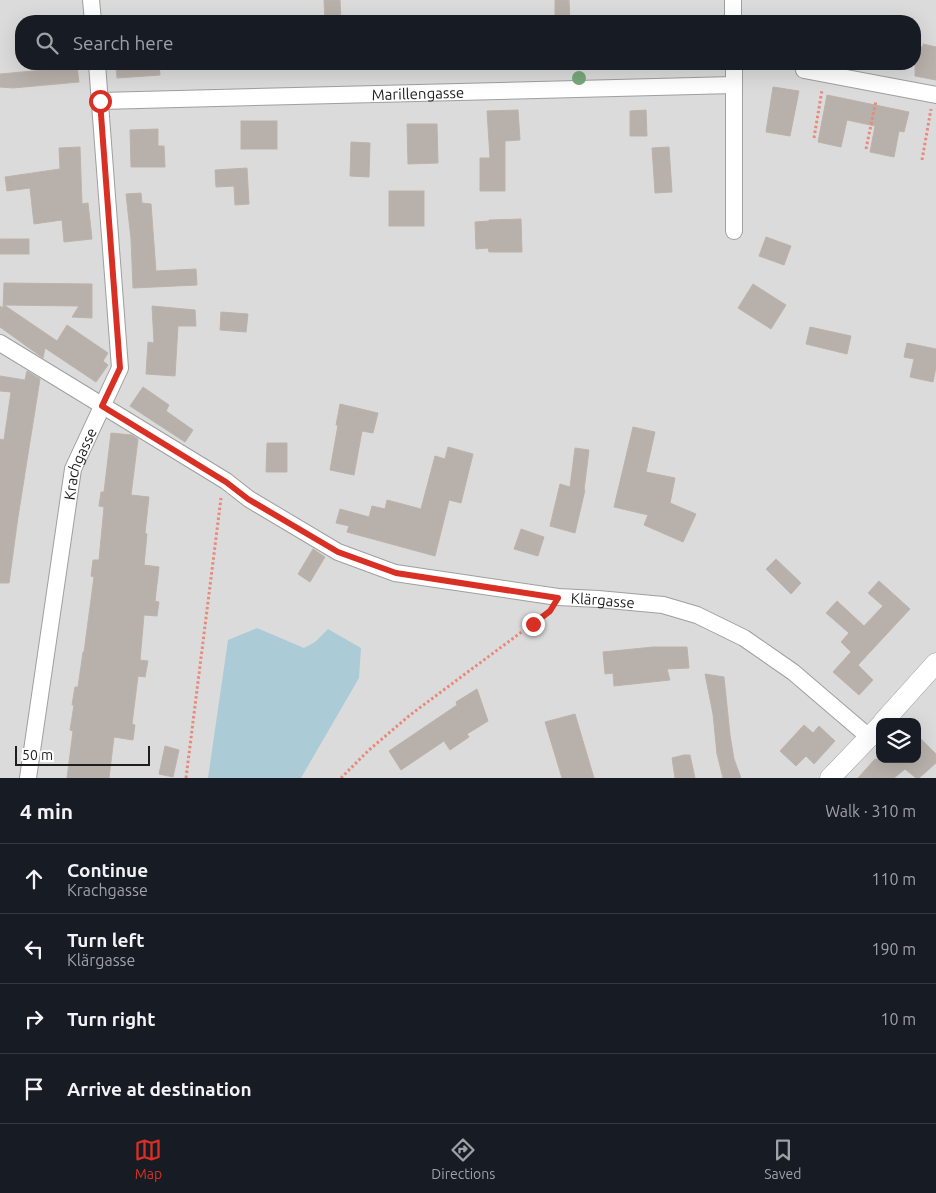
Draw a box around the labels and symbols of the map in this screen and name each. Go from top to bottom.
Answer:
street label: Marillengasse [371,83,464,103]
route start [89,90,112,113]
street label: Krachgasse [60,425,100,501]
street label: Klärgasse [570,589,636,611]
route end [522,613,545,636]
scale bar [15,743,150,766]

